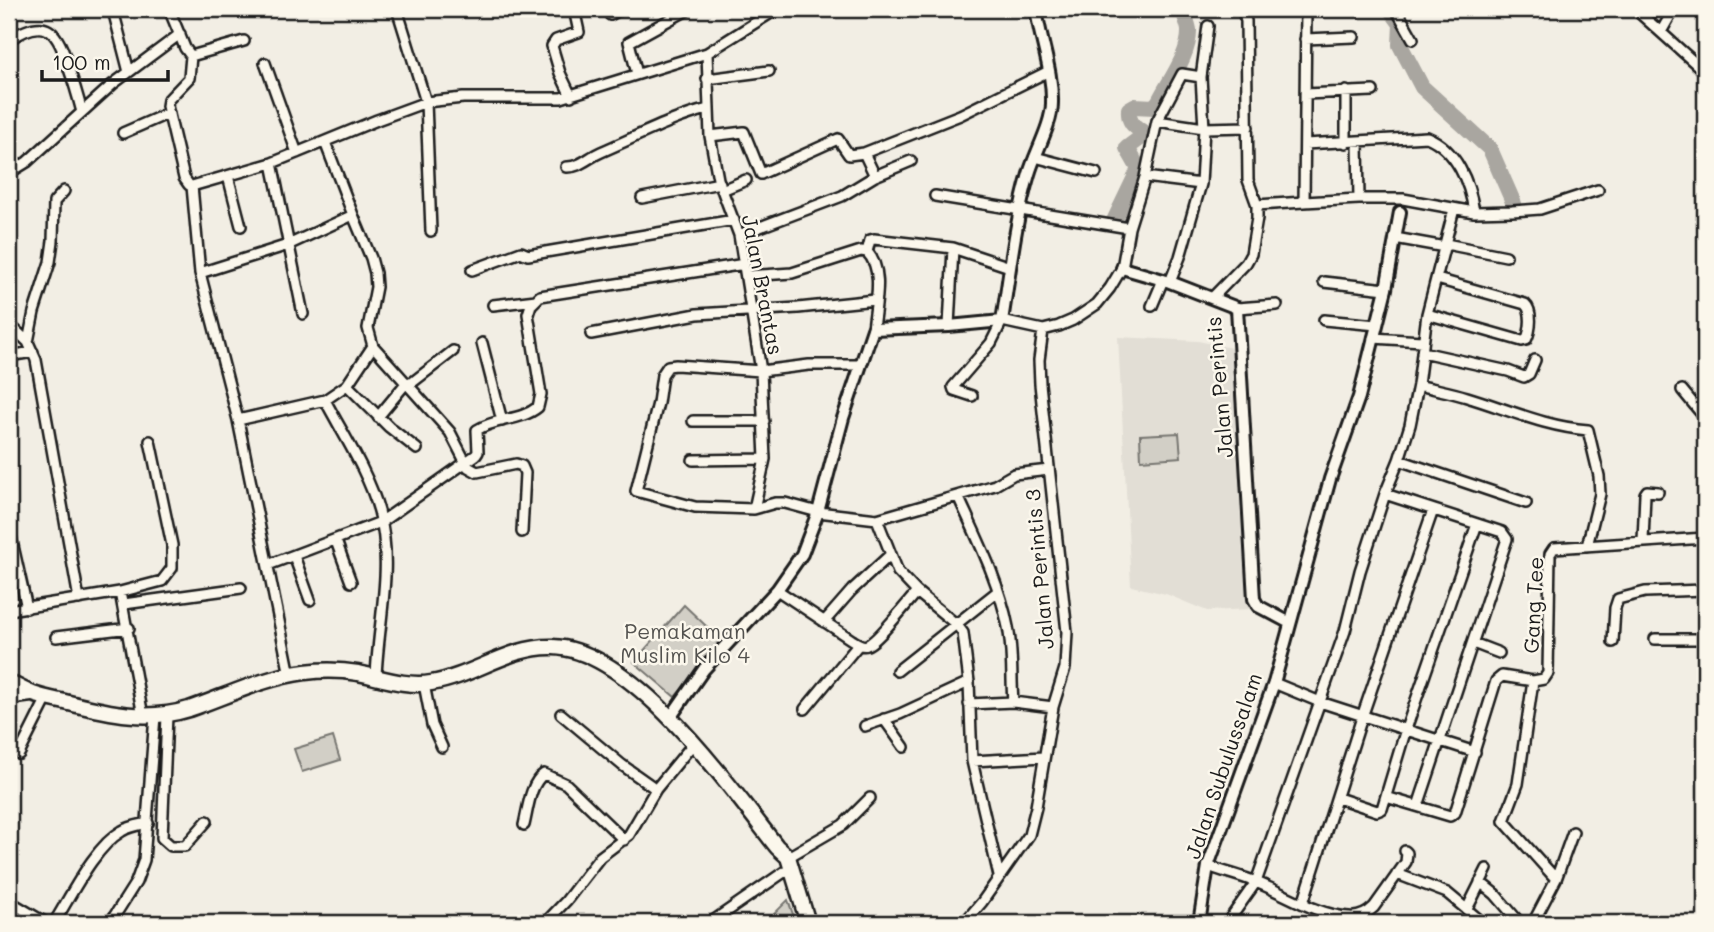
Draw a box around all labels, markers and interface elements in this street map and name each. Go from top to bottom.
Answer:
scale bar [42,38,168,82]
text: 100 m [52,48,111,75]
street label: Jalan Brantas [737,212,790,357]
street label: Jalan Perintis [1199,315,1238,459]
street label: Jalan Perintis 3 [1018,488,1059,650]
street label: Gang Tee [1516,556,1549,654]
park label: Pemakaman Muslim Kilo 4 [620,617,750,668]
street label: Jalan Subulussalam [1178,669,1267,862]

